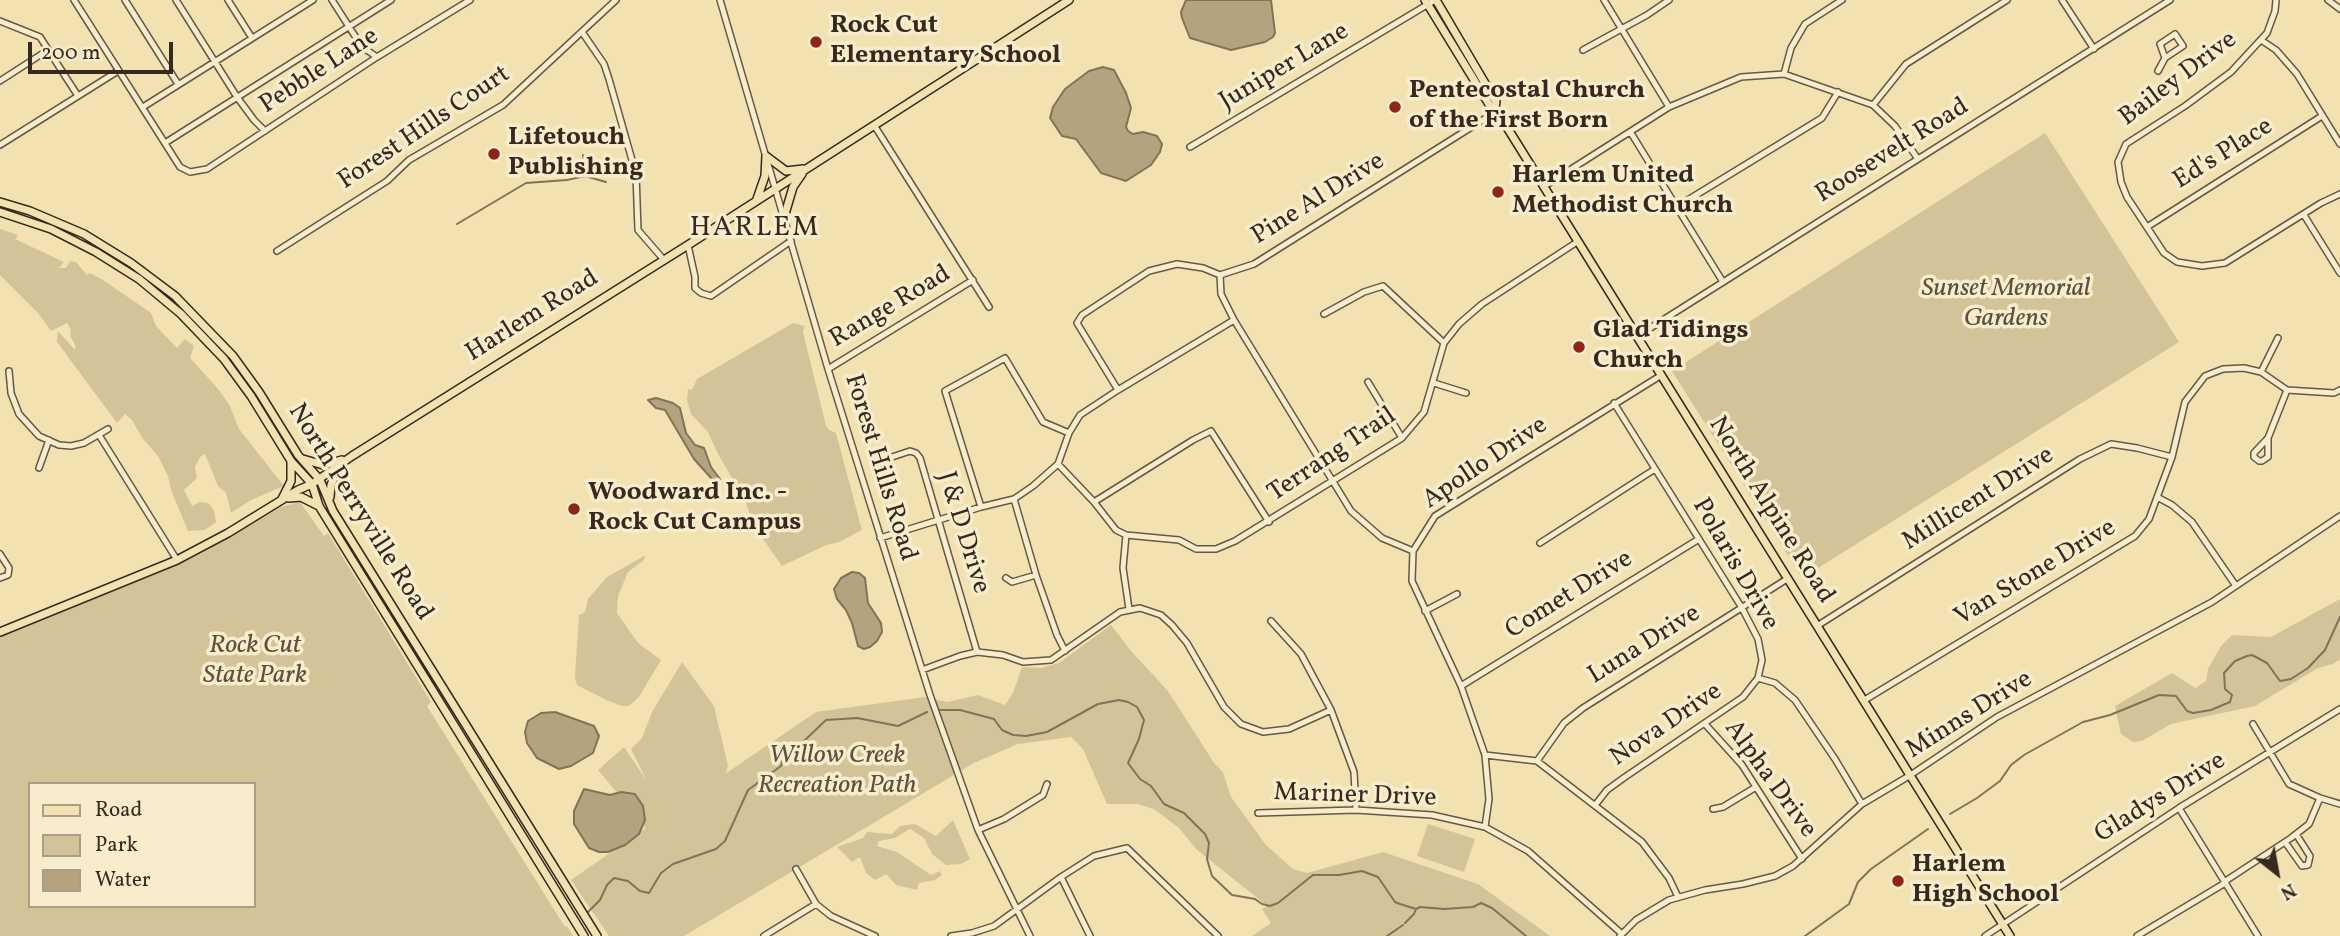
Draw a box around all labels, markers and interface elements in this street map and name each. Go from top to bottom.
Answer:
place label: Rock Cut Elementary School [830,11,1061,72]
street label: Juniper Lane [1215,17,1355,119]
street label: Pebble Lane [255,22,385,122]
street label: Bailey Drive [2114,26,2244,134]
scale bar [32,28,177,72]
marker: Rock Cut Elementary School [808,34,824,50]
text: 200 m [41,39,101,68]
street label: Forest Hills Court [333,60,517,198]
place label: Pentecostal Church of the First Born [1409,76,1645,138]
street label: Roosevelt Road [1811,92,1975,212]
marker: Pentecostal Church of the First Born [1387,99,1403,115]
street label: Ed's Place [2168,112,2280,198]
place label: Lifetouch Publishing [508,123,644,184]
marker: Lifetouch Publishing [486,146,502,162]
street label: Pine Al Drive [1247,147,1391,253]
place label: Harlem United Methodist Church [1512,161,1733,222]
marker: Harlem United Methodist Church [1490,184,1506,200]
district label: HARLEM [690,213,820,247]
street label: Range Road [825,260,957,356]
street label: Harlem Road [461,264,605,370]
park label: Sunset Memorial Gardens [1921,274,2091,336]
place label: Glad Tidings Church [1593,316,1749,378]
marker: Glad Tidings Church [1571,339,1587,355]
street label: Forest Hills Road [836,371,922,565]
street label: North Perryville Road [280,399,438,627]
street label: Terrang Trail [1263,402,1403,510]
street label: Apollo Drive [1418,411,1554,517]
street label: North Alpine Road [1700,412,1840,610]
street label: Millicent Drive [1898,441,2060,559]
street label: J & D Drive [929,468,995,598]
place label: Woodward Inc. - Rock Cut Campus [588,478,801,540]
street label: Polaris Drive [1684,493,1784,637]
marker: Woodward Inc. - Rock Cut Campus [566,501,582,517]
street label: Van Stone Drive [1950,514,2122,634]
street label: Comet Drive [1501,545,1639,647]
street label: Luna Drive [1583,599,1707,693]
park label: Rock Cut State Park [203,631,307,692]
street label: Minns Drive [1901,665,2039,767]
street label: Nova Drive [1605,677,1729,775]
street label: Alpha Drive [1716,715,1822,845]
park label: Willow Creek Recreation Path [758,741,916,802]
street label: Gladys Drive [2090,746,2232,852]
street label: Mariner Drive [1273,779,1437,815]
legend [28,782,256,908]
text: Road [95,796,142,825]
text: Park [95,831,138,860]
north arrow [2242,838,2312,908]
place label: Harlem High School [1912,850,2059,912]
text: Water [95,866,151,895]
marker: Harlem High School [1890,873,1906,889]
text: N [2275,876,2300,906]

